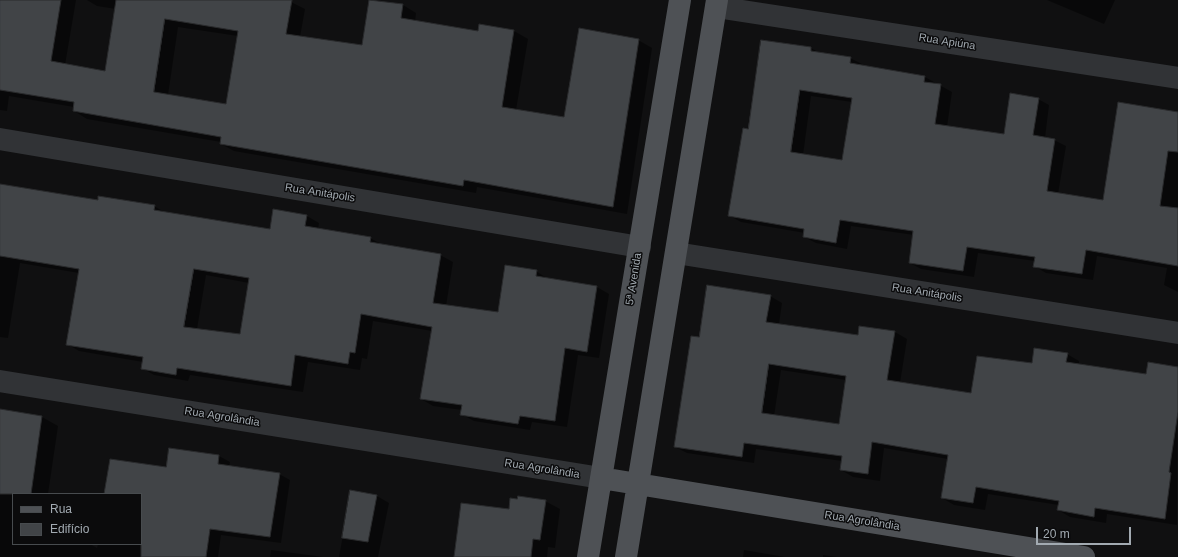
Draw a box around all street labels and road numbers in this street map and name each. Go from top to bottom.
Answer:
street label: Rua Apiúna [918,31,976,53]
street label: Rua Anitápolis [284,181,356,205]
street label: 5ª Avenida [623,252,645,306]
street label: Rua Anitápolis [891,281,963,305]
street label: Rua Agrolândia [184,405,260,429]
street label: Rua Agrolândia [504,457,580,481]
street label: Rua Agrolândia [824,509,900,533]

